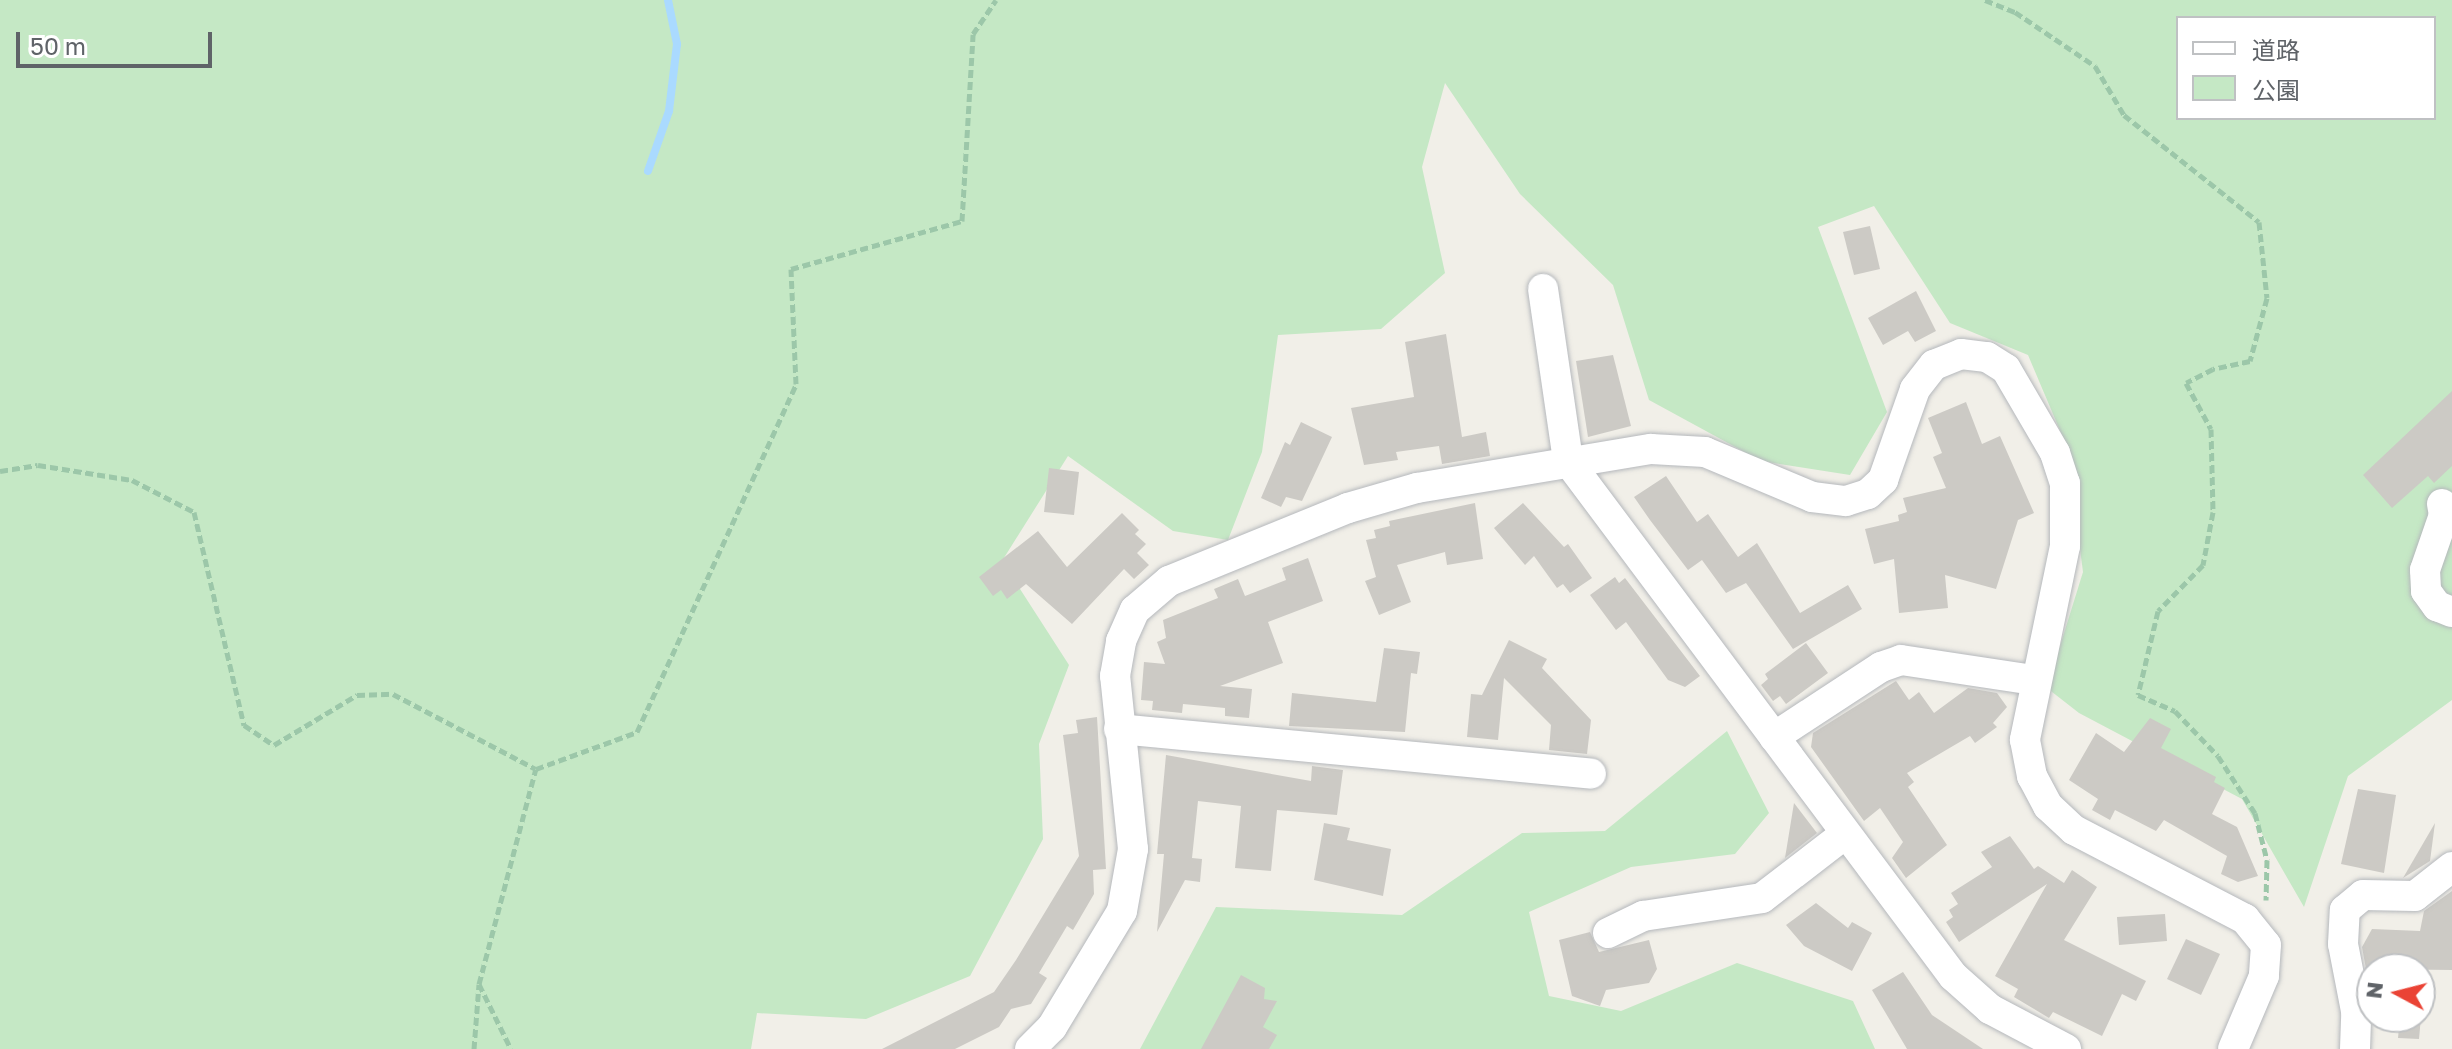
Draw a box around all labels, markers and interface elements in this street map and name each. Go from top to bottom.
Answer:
scale bar [20,16,216,66]
legend [2176,16,2436,120]
text: 50 m [30,31,86,60]
text: 道路 [2252,35,2300,64]
text: 公園 [2252,75,2300,104]
north arrow [2356,953,2436,1033]
text: N [2359,980,2388,1000]

